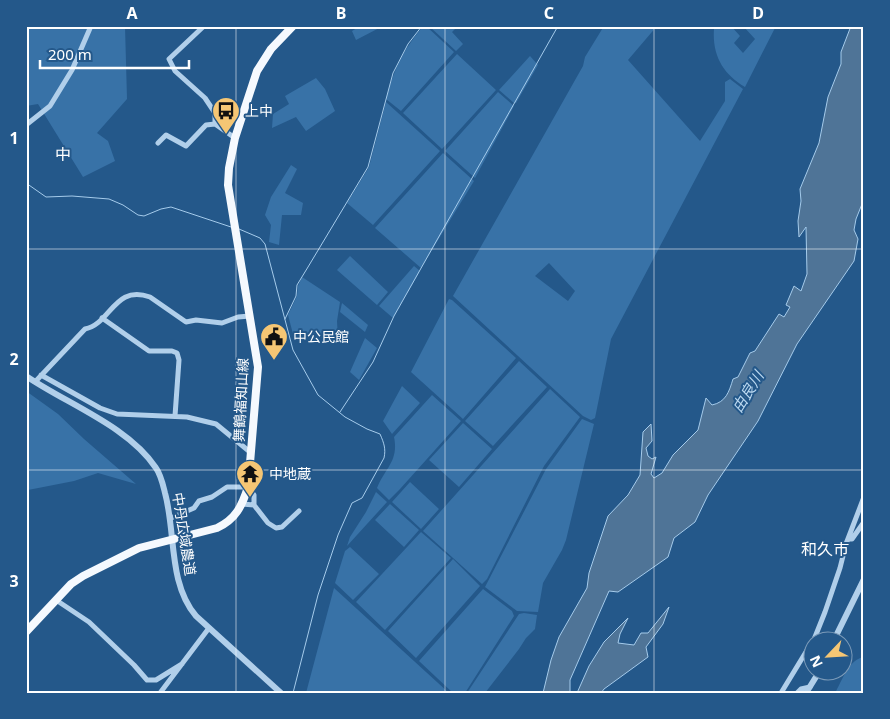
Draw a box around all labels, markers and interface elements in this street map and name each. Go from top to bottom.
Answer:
text: A [126,2,138,24]
text: B [336,2,346,24]
text: C [544,2,554,24]
text: D [752,2,764,24]
scale bar [40,38,189,70]
text: 200 m [48,44,92,64]
bus stop icon: 上中 [211,96,241,135]
place label: 上中 [245,101,273,120]
text: 1 [9,127,19,149]
district label: 中 [55,143,71,165]
public building icon: 中公民館 [259,322,289,361]
place label: 中公民館 [293,327,349,346]
text: 2 [9,348,19,370]
street label: 舞鶴福知山線 [229,358,252,442]
water label: 由良川 [727,365,769,416]
temple icon: 中地蔵 [235,459,265,498]
place label: 中地蔵 [269,464,311,483]
street label: 中丹広域農道 [169,491,200,577]
district label: 和久市 [801,538,849,560]
text: 3 [9,570,19,592]
north arrow [802,632,852,682]
text: N [805,653,827,671]

